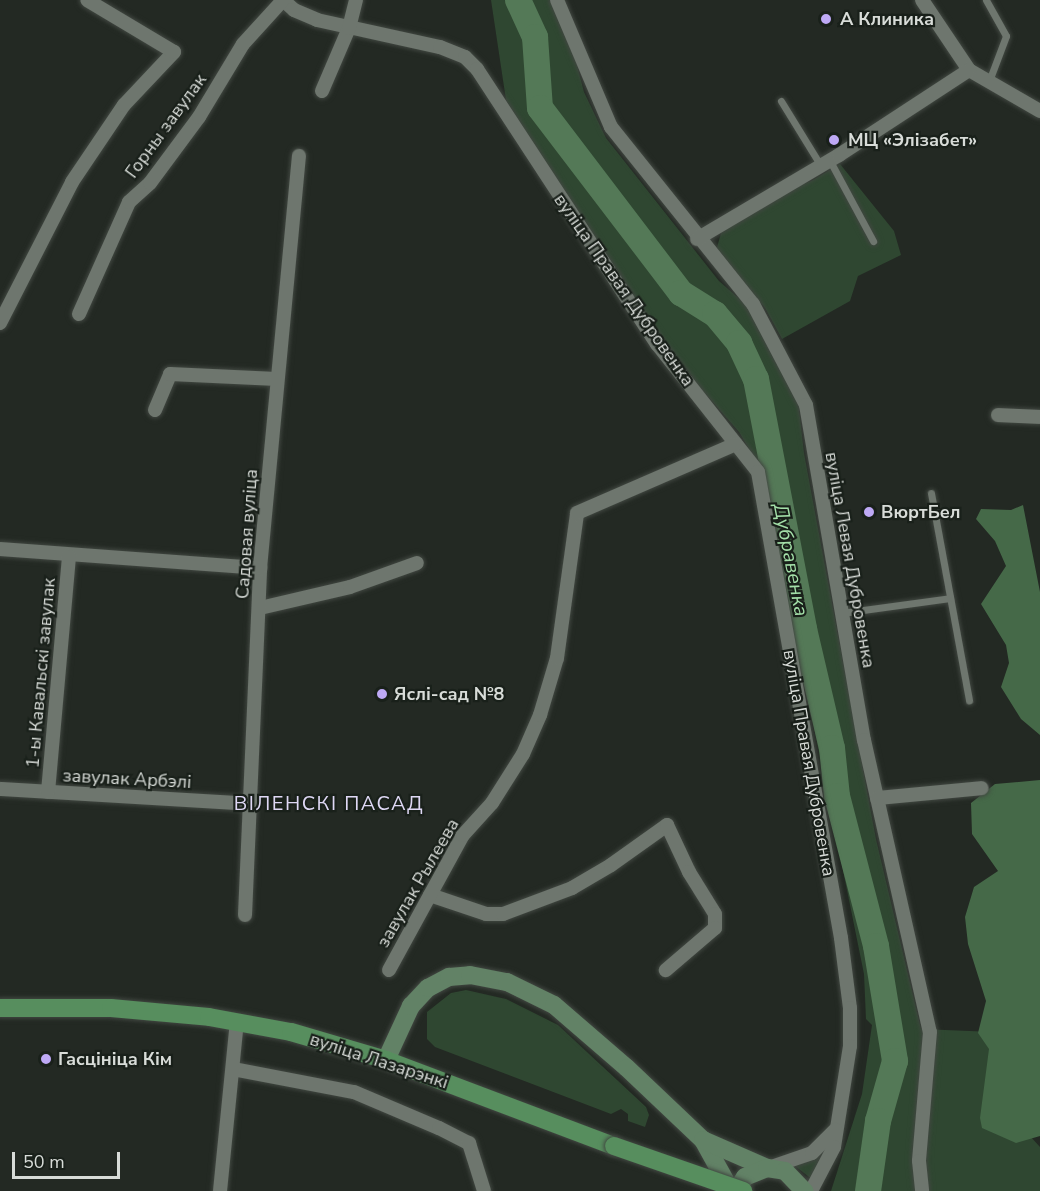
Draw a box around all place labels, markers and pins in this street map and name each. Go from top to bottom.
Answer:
place label: А Клиника [840,8,934,30]
marker: А Клиника [817,10,835,28]
place label: МЦ «Элізабет» [848,129,977,151]
marker: МЦ «Элізабет» [825,131,843,149]
place label: ВюртБел [881,501,961,523]
marker: ВюртБел [862,505,876,519]
place label: Яслі-сад №8 [394,683,504,705]
marker: Яслі-сад №8 [375,687,389,701]
place label: Гасцініца Кім [58,1048,172,1070]
marker: Гасцініца Кім [39,1052,53,1066]

